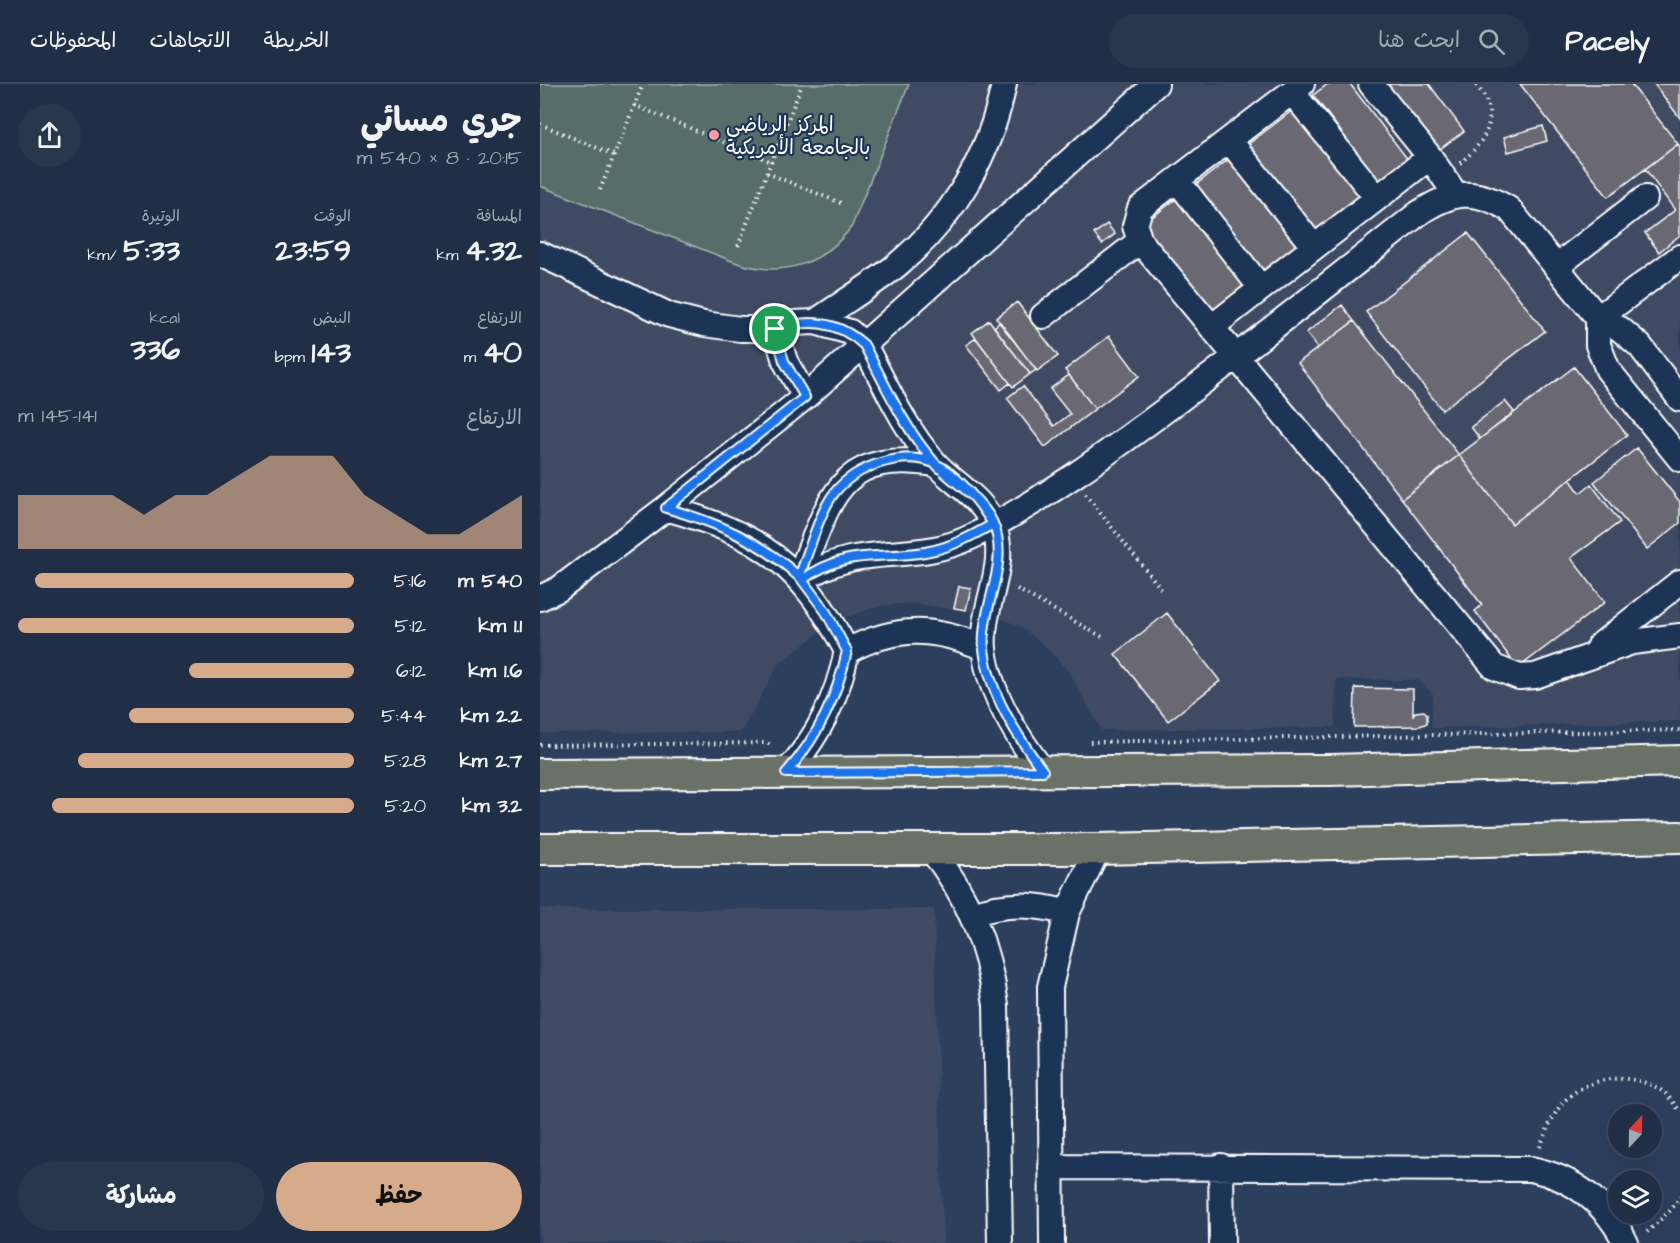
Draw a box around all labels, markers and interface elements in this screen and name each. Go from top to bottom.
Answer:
search box [1109,14,1529,68]
text: Pacely [1565,22,1650,61]
text: ابحث هنا [1378,25,1460,56]
icon: search [1475,25,1508,58]
text: المحفوظات [30,26,116,55]
text: الاتجاهات [149,26,231,55]
text: الخريطة [264,26,329,55]
text: جري مسائي [360,98,522,144]
button: share [18,104,81,167]
place label: المركز الرياضي بالجامعة الأمريكية [726,111,870,162]
marker: المركز الرياضي بالجامعة الأمريكية [707,128,721,142]
text: 20:15 · 8 × 540 m [357,144,522,172]
text: الوتيرة [141,205,180,227]
text: الوقت [314,205,351,227]
text: المسافة [476,205,522,227]
text: 5:33 [123,230,180,272]
text: 23:59 [275,230,351,272]
text: 4.32 [465,230,522,272]
text: /km [87,244,123,266]
text: km [436,244,465,266]
pin [749,303,800,354]
text: kcal [149,307,180,329]
text: النبض [313,307,351,329]
text: الارتفاع [477,307,522,329]
icon: arrive [758,312,791,345]
text: 336 [131,329,180,371]
text: 143 [311,332,351,374]
text: 40 [483,332,522,374]
text: bpm [275,346,311,368]
text: m [464,346,483,368]
text: 141–145 m [18,402,97,430]
text: الارتفاع [466,404,522,432]
text: 5:16 [393,567,426,595]
text: 540 m [458,567,522,595]
text: 5:12 [394,612,426,640]
text: 1.1 km [478,612,522,640]
text: 6:12 [396,657,426,685]
text: 1.6 km [468,657,522,685]
text: 5:44 [381,702,426,730]
text: 2.2 km [460,702,522,730]
text: 5:28 [384,747,426,775]
text: 2.7 km [460,747,522,775]
text: 5:20 [384,792,426,820]
text: 3.2 km [462,792,522,820]
north arrow [1608,1104,1662,1158]
map controls [1608,1104,1662,1224]
button: مشاركة [18,1162,264,1231]
button: حفظ [276,1162,522,1231]
button: layers [1608,1170,1662,1224]

